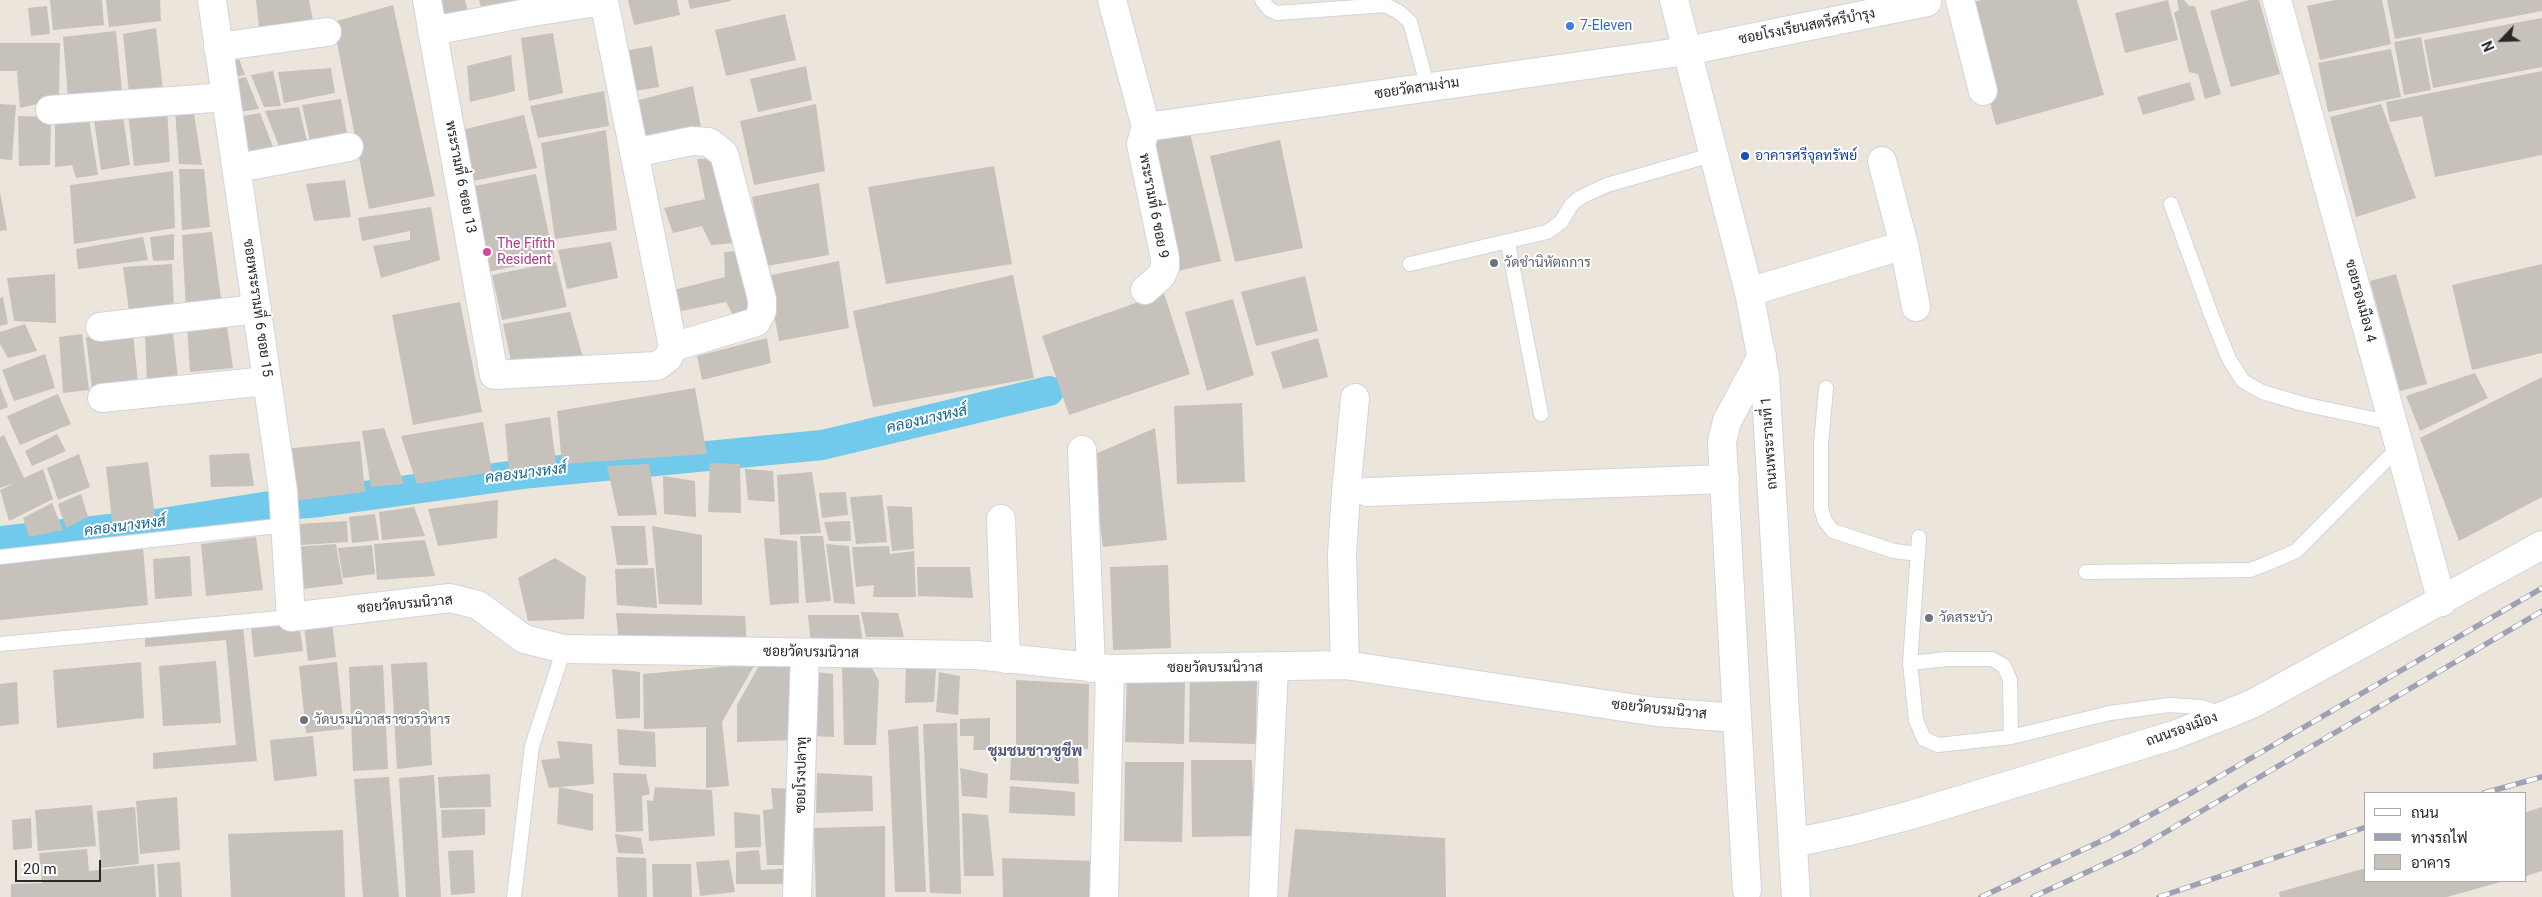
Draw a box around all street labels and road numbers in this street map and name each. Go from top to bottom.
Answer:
street label: ซอยโรงเรียนสตรีศรีบำรุง [1737,6,1877,48]
street label: ซอยวัดสามง่าม [1373,75,1461,103]
street label: พระรามที่ 6 ซอย 13 [441,119,479,235]
street label: พระรามที่ 6 ซอย 9 [1135,152,1171,260]
street label: ซอยพระรามที่ 6 ซอย 15 [239,238,275,378]
street label: ซอยรองเมือง 4 [2341,258,2379,344]
street label: ถนนพระรามที่ 1 [1758,396,1782,490]
street label: ซอยวัดบรมนิวาส [357,592,453,618]
street label: ซอยวัดบรมนิวาส [763,644,859,662]
street label: ซอยวัดบรมนิวาส [1167,660,1263,676]
street label: ซอยวัดบรมนิวาส [1611,697,1707,723]
street label: ถนนรองเมือง [2144,709,2220,751]
street label: ซอยโรงปลาทู [793,737,811,813]

